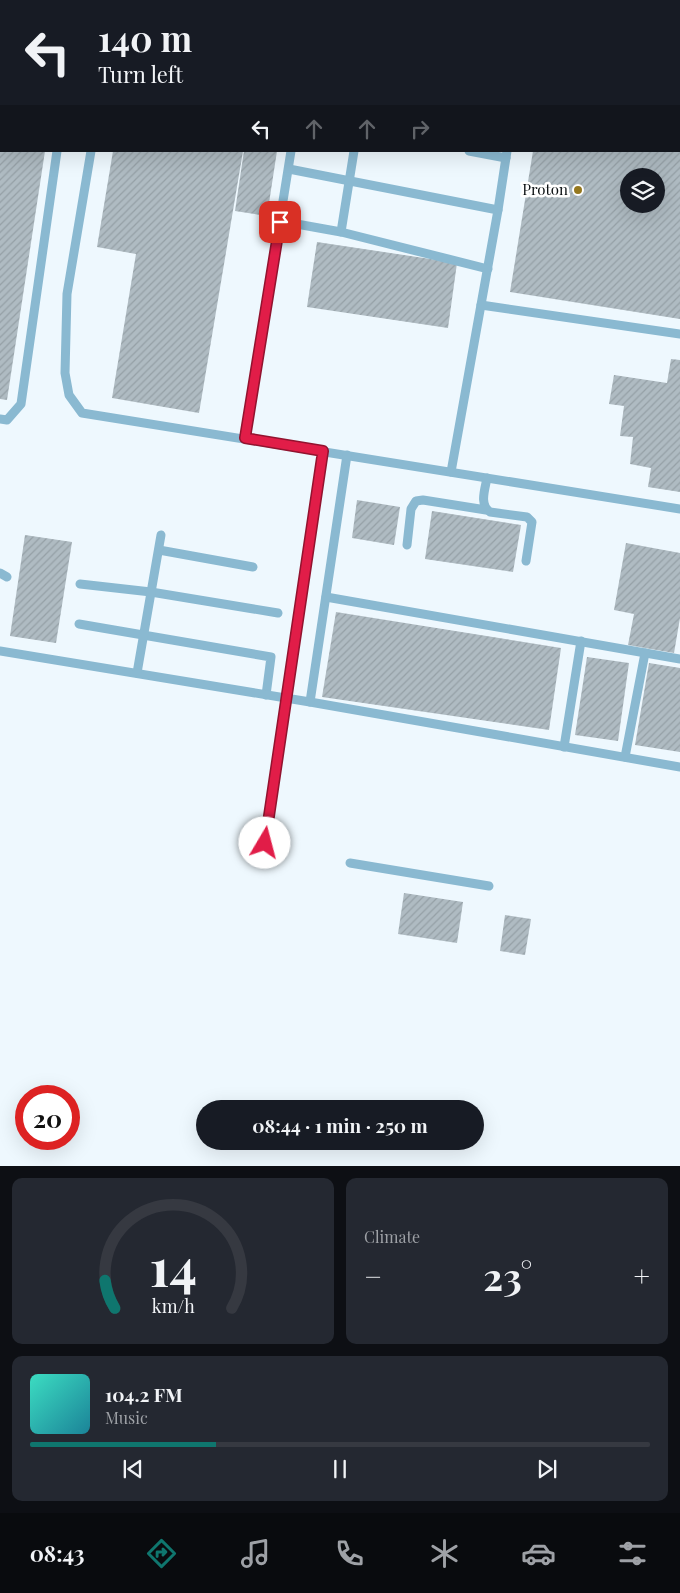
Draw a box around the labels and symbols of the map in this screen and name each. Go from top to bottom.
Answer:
place label: Proton [522,179,568,199]
marker: Proton [572,184,584,196]
pin [259,201,301,243]
position arrow [238,816,290,868]
speed limit sign: 20 [15,1085,80,1150]

